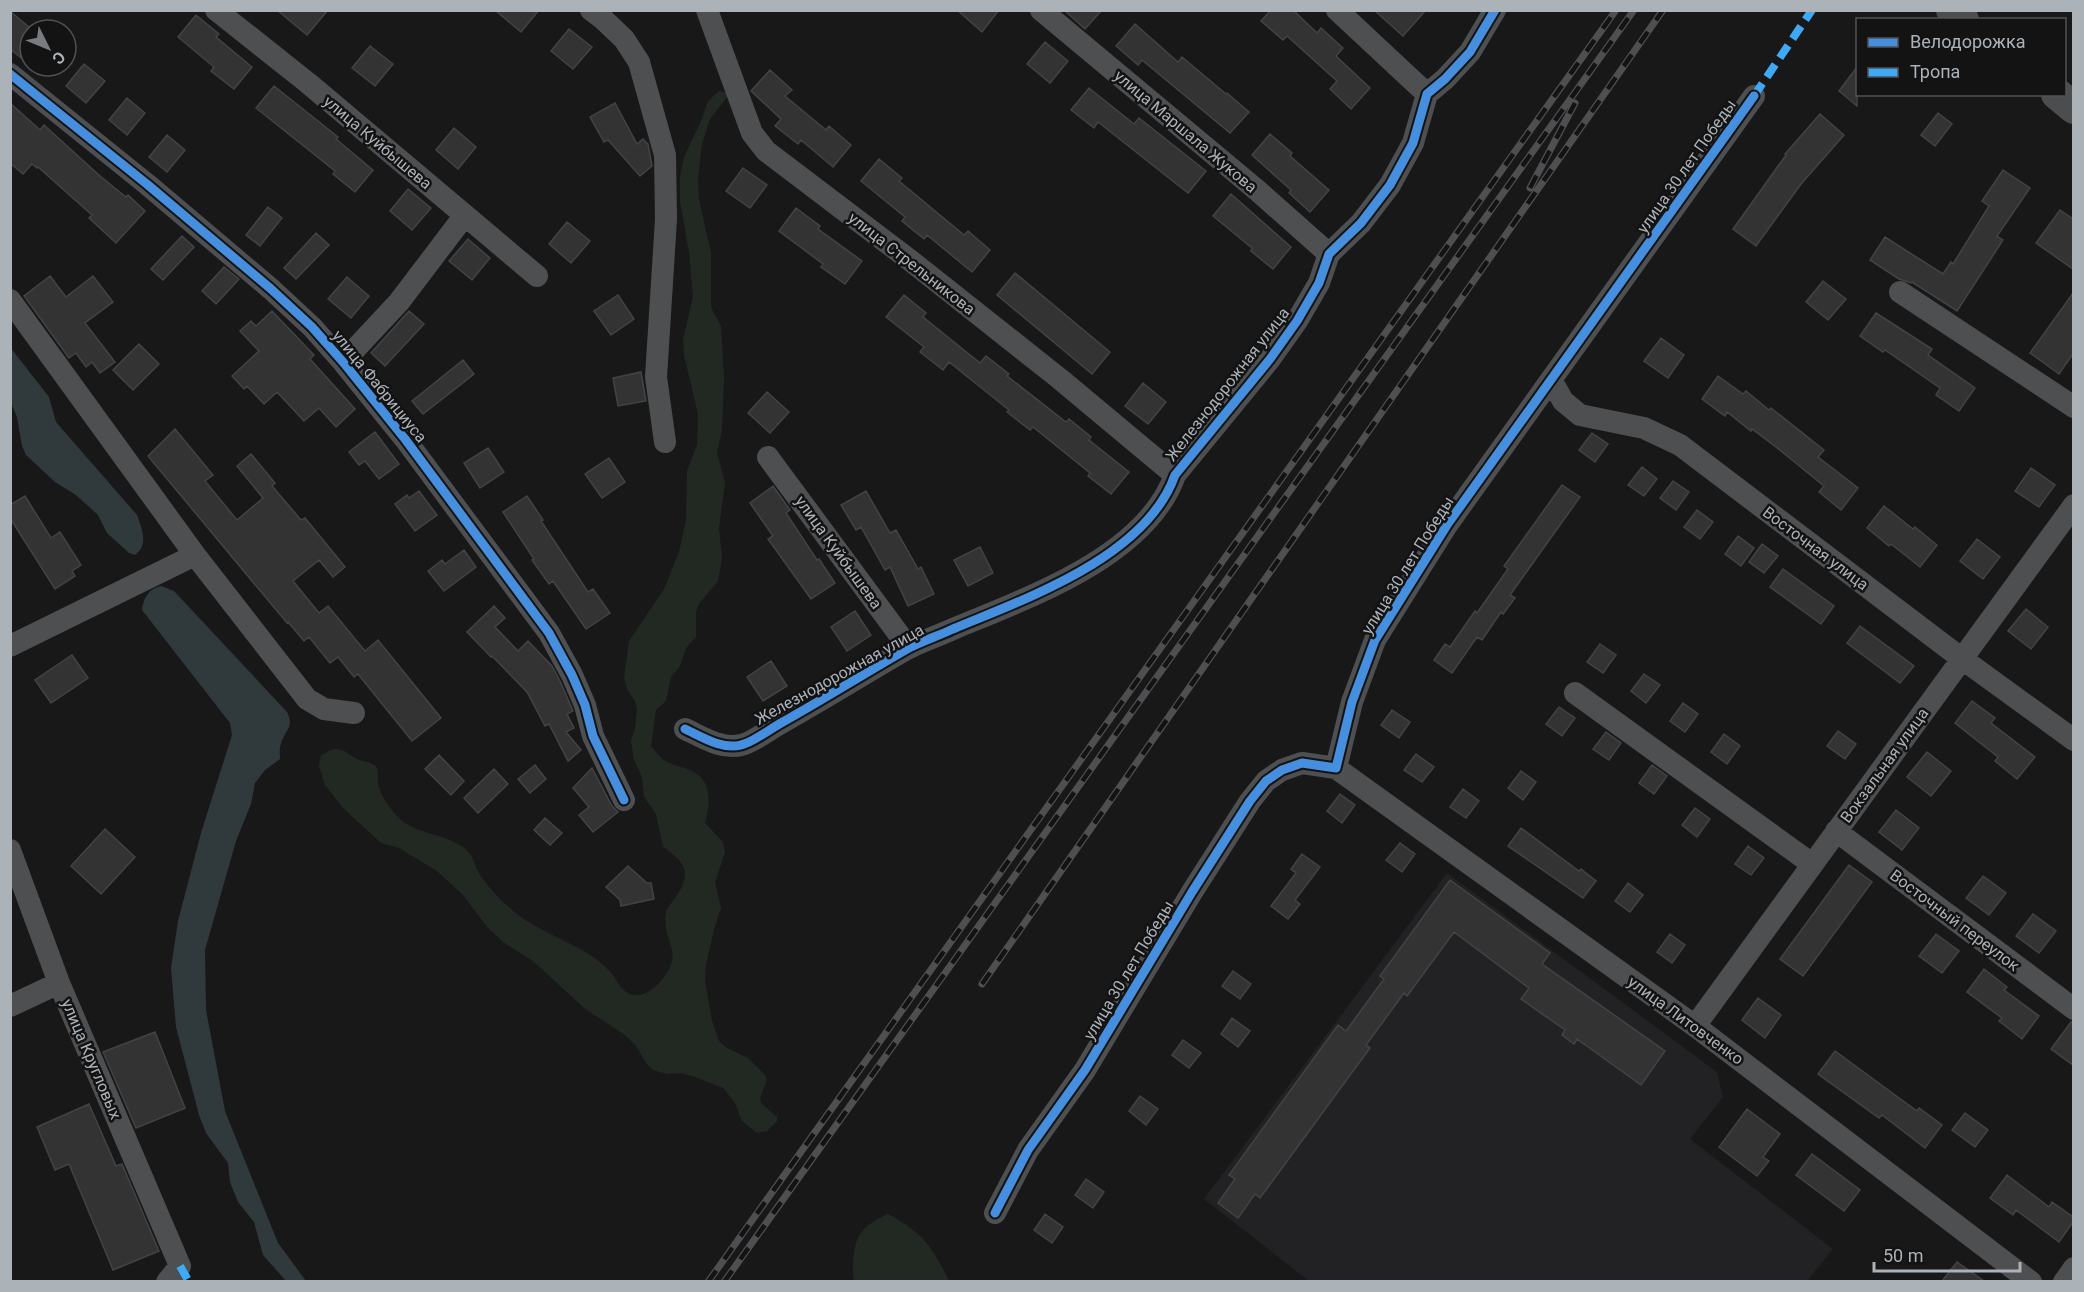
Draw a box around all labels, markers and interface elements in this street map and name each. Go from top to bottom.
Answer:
north arrow [18,18,78,78]
legend [1856,18,2066,96]
text: Велодорожка [1910,31,2025,52]
text: С [48,48,69,68]
text: Тропа [1910,61,1960,82]
street label: улица Маршала Жукова [1110,66,1261,197]
street label: улица Куйбышева [320,92,436,193]
street label: улица 30 лет Победы [1633,96,1740,237]
street label: улица Стрельникова [845,208,979,319]
street label: Железнодорожная улица [1161,304,1293,465]
street label: улица Фабрициуса [328,326,431,446]
street label: улица Куйбышева [791,492,886,613]
street label: улица 30 лет Победы [1357,493,1458,638]
street label: Восточная улица [1759,503,1872,594]
street label: Железнодорожная улица [752,620,927,729]
street label: Вокзальная улица [1836,704,1932,826]
street label: Восточный переулок [1886,866,2023,975]
street label: улица 30 лет Победы [1079,897,1178,1043]
street label: улица Литовченко [1624,972,1747,1069]
street label: улица Кругловых [58,996,125,1122]
scale bar [1874,1235,2020,1273]
text: 50 m [1883,1245,1923,1266]

